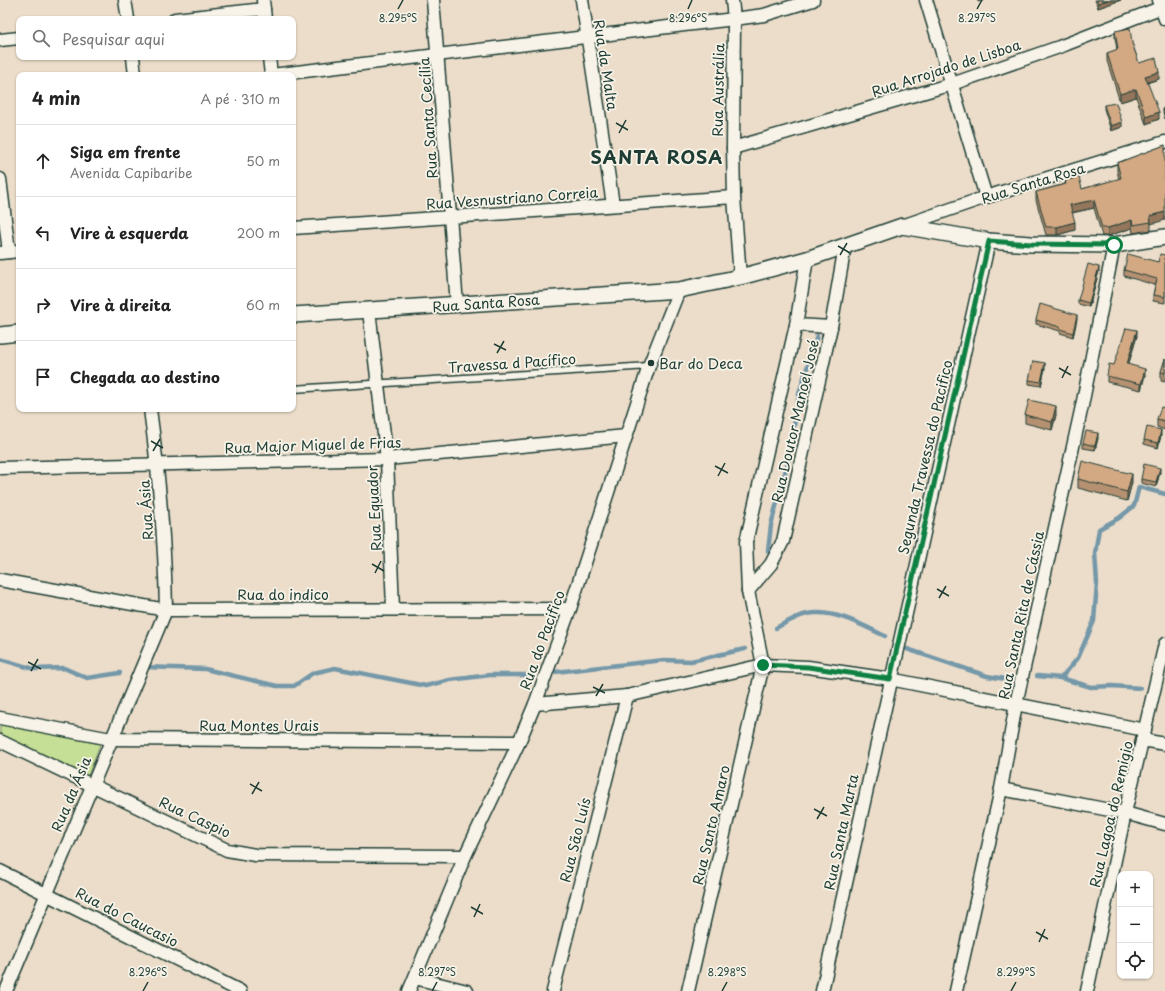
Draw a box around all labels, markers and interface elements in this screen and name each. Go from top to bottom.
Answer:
text: 8.295°S [379,10,417,25]
text: 8.296°S [669,10,707,25]
text: 8.297°S [958,10,996,25]
search box [16,16,296,60]
street label: Rua da Malta [588,18,624,112]
icon: search [30,27,52,49]
text: Pesquisar aqui [62,27,165,50]
street label: Rua Arrojado de Lisboa [869,34,1024,102]
street label: Rua Austrália [707,42,729,137]
street label: Rua Santa Cecília [413,56,443,179]
text: 4 min [32,85,80,111]
text: A pé · 310 m [201,89,280,108]
text: Siga em frente [70,140,180,163]
district label: SANTA ROSA [590,143,724,170]
icon: ahead [32,150,54,172]
text: 50 m [246,151,280,170]
street label: Rua Santa Rosa [979,157,1088,209]
text: Avenida Capibaribe [70,163,193,182]
street label: Rua Vesnustriano Correia [425,181,599,214]
text: Vire à esquerda [70,221,189,244]
icon: left [32,222,54,244]
text: 200 m [237,223,280,242]
route start [1105,236,1123,254]
street label: Rua Santa Rosa [432,289,541,317]
text: Vire à direita [70,293,171,316]
icon: right [32,294,54,316]
text: 60 m [246,295,280,314]
street label: Rua Doutor Manoel José [766,337,824,505]
street label: Travessa d Pacífico [447,348,577,378]
place label: Bar do Deca [659,353,743,374]
marker: Bar do Deca [646,358,656,368]
street label: Segunda Travessa do Pacifico [892,358,958,556]
text: Chegada ao destino [70,365,220,388]
icon: arrive [32,366,54,388]
street label: Rua Major Miguel de Frias [224,431,402,459]
street label: Rua Equador [361,464,387,552]
street label: Rua Ásia [133,479,159,541]
street label: Rua Santa Rita de Cássia [993,528,1049,701]
street label: Rua do indico [237,584,329,605]
street label: Rua do Pacifico [514,587,570,693]
route end [754,656,772,674]
street label: Rua Montes Urais [199,715,319,736]
street label: Rua Lagoa do Remigio [1084,739,1138,889]
street label: Rua da Ásia [46,753,96,835]
street label: Rua Santo Amaro [687,763,735,887]
street label: Rua Santa Marta [818,772,864,892]
street label: Rua Caspio [156,791,234,843]
street label: Rua São Luís [554,795,596,885]
map controls [1117,871,1153,979]
button: + [1117,871,1153,907]
street label: Rua do Caucasio [72,882,182,952]
button: − [1117,907,1153,943]
button: locate [1117,943,1153,979]
text: 8.296°S [129,964,167,979]
text: 8.297°S [418,964,456,979]
text: 8.298°S [708,964,746,979]
text: 8.299°S [997,964,1035,979]

